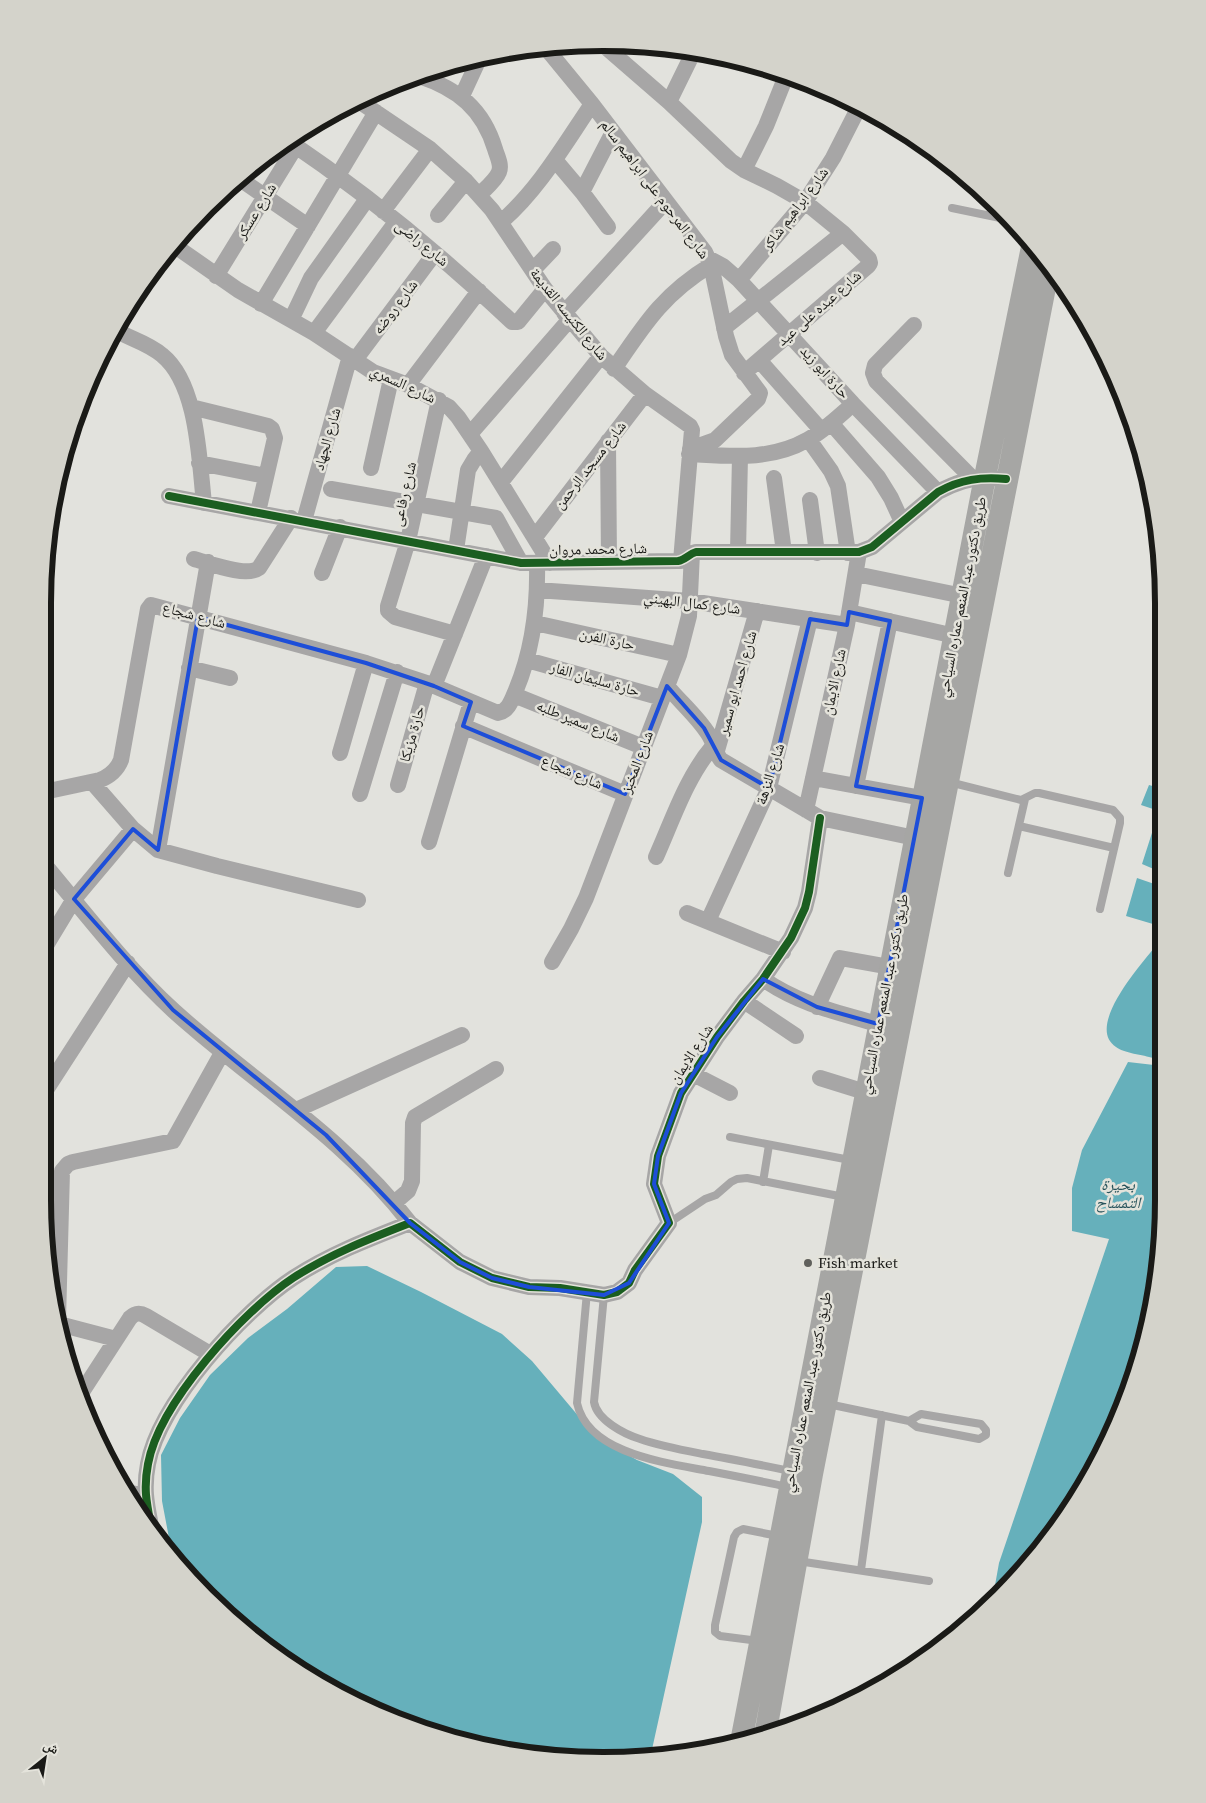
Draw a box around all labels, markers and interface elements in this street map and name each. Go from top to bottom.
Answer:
street label: شارع المرحوم على ابراهيم سالم [596,115,715,263]
street label: شارع ابراهيم شاكر [756,162,833,256]
street label: شارع عسكر [230,179,281,244]
street label: شارع راضى [391,214,454,271]
street label: شارع الكنيسه القديمة [526,263,613,364]
street label: شارع عبده على عيد [772,265,866,350]
street label: شارع روضه [367,275,422,338]
street label: حارة ابو زيد [796,340,855,403]
street label: شارع السمري [366,359,440,410]
street label: شارع الجهاد [308,405,346,473]
street label: شارع مسجد الرحمن [548,416,631,513]
street label: شارع رفاعى [386,459,421,528]
street label: طريق دكتور عبد المنعم عماره السياحي [932,494,993,700]
street label: شارع محمد مروان [549,537,647,560]
street label: شارع كمال البهيني [642,586,742,621]
street label: شارع شجاع [160,596,228,633]
street label: حارة الفرن [577,622,637,655]
street label: شارع احمد ابو سمير [711,628,761,738]
street label: شارع الايمان [816,647,851,717]
street label: حارة سليمان الفار [547,655,643,701]
street label: شارع سمير طلبه [534,694,623,747]
street label: حارة مزيكا [394,703,430,764]
street label: شارع المخبز [615,727,658,797]
street label: شارع النزهة [750,740,789,807]
street label: شارع شجاع [538,749,606,794]
street label: طريق دكتور عبد المنعم عماره السياحي [854,891,915,1097]
street label: شارع الايمان [663,1020,718,1088]
water label: بحيرة التمساح [1096,1173,1142,1213]
place label: Fish market [818,1252,898,1273]
marker: Fish market [802,1257,814,1269]
street label: طريق دكتور عبد المنعم عماره السياحي [777,1289,838,1495]
north arrow [20,1733,70,1783]
text: ش [40,1734,63,1759]

